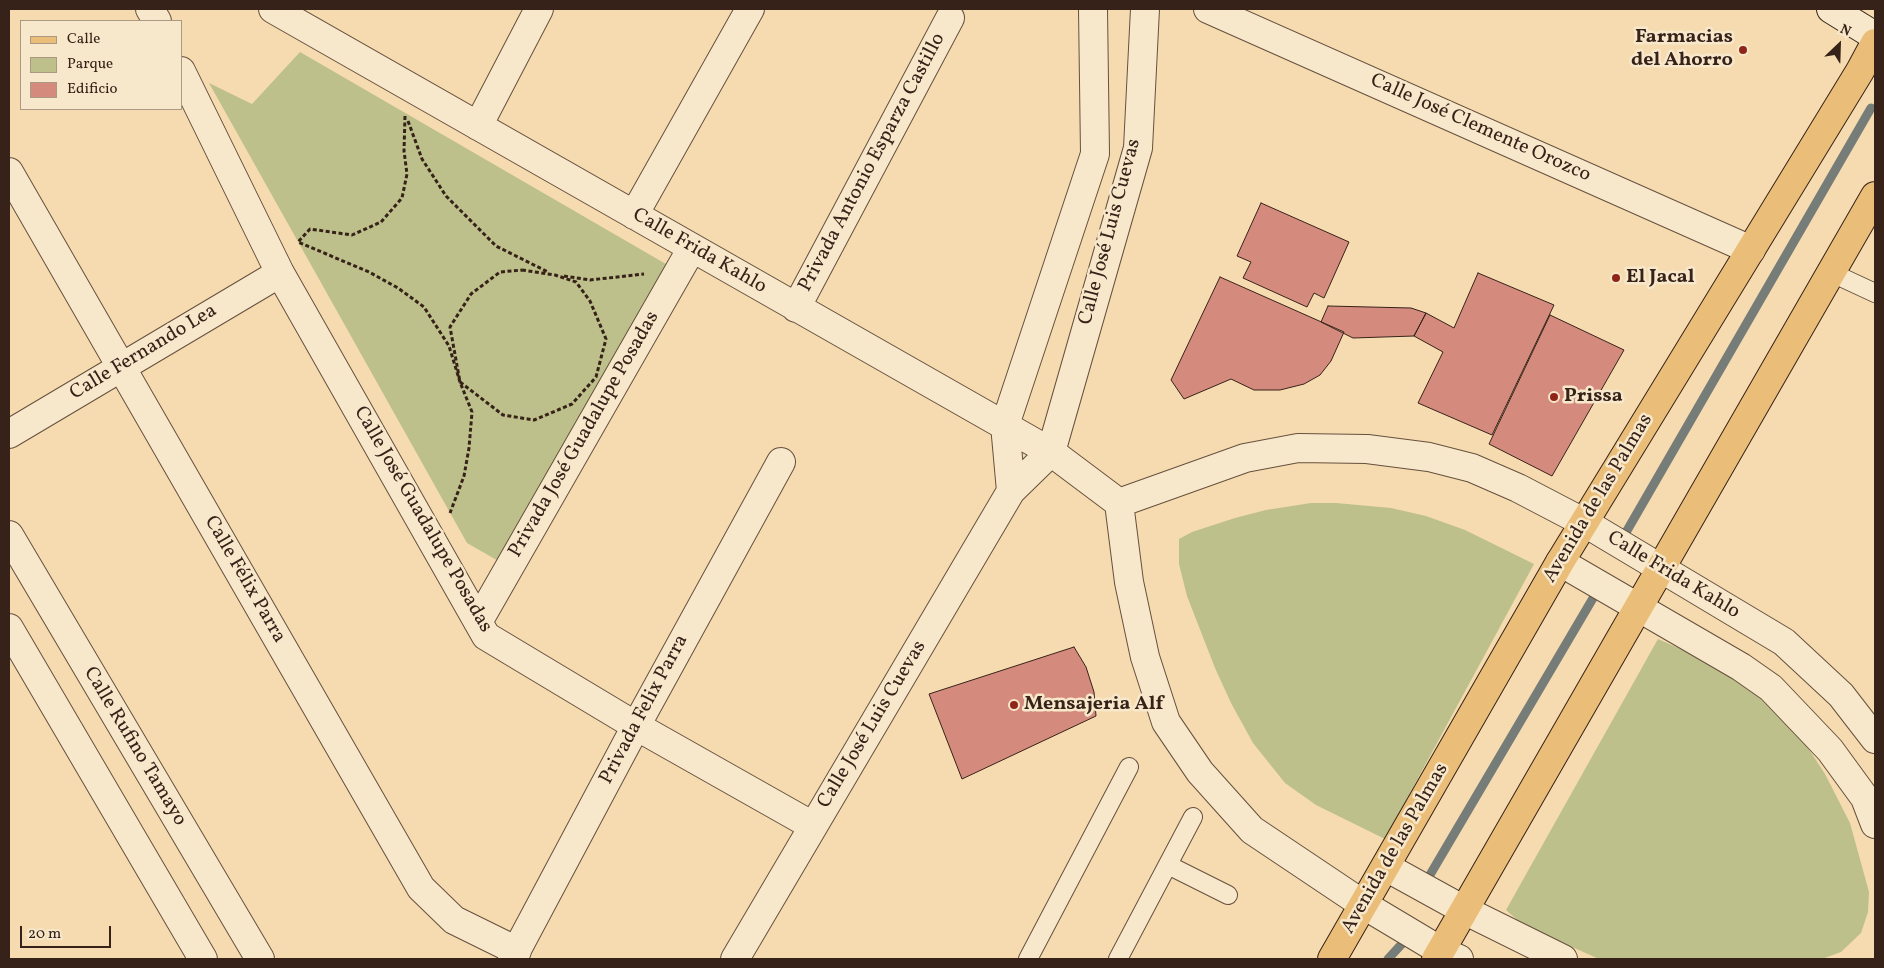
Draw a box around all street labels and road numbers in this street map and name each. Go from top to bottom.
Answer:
street label: Privada Antonio Esparza Castillo [794,30,952,296]
street label: Calle José Clemente Orozco [1366,69,1594,189]
street label: Calle José Luis Cuevas [1075,136,1147,328]
street label: Calle Frida Kahlo [628,204,770,300]
street label: Calle Fernando Lea [66,300,222,406]
street label: Privada José Guadalupe Posadas [504,308,666,562]
street label: Calle José Guadalupe Posadas [347,403,497,637]
street label: Avenida de las Palmas [1539,410,1659,588]
street label: Calle Félix Parra [198,512,290,648]
street label: Calle Frida Kahlo [1602,527,1744,625]
street label: Privada Felix Parra [595,631,695,789]
street label: Calle José Luis Cuevas [813,637,933,813]
street label: Calle Rufino Tamayo [77,663,191,831]
street label: Avenida de las Palmas [1337,759,1455,939]

